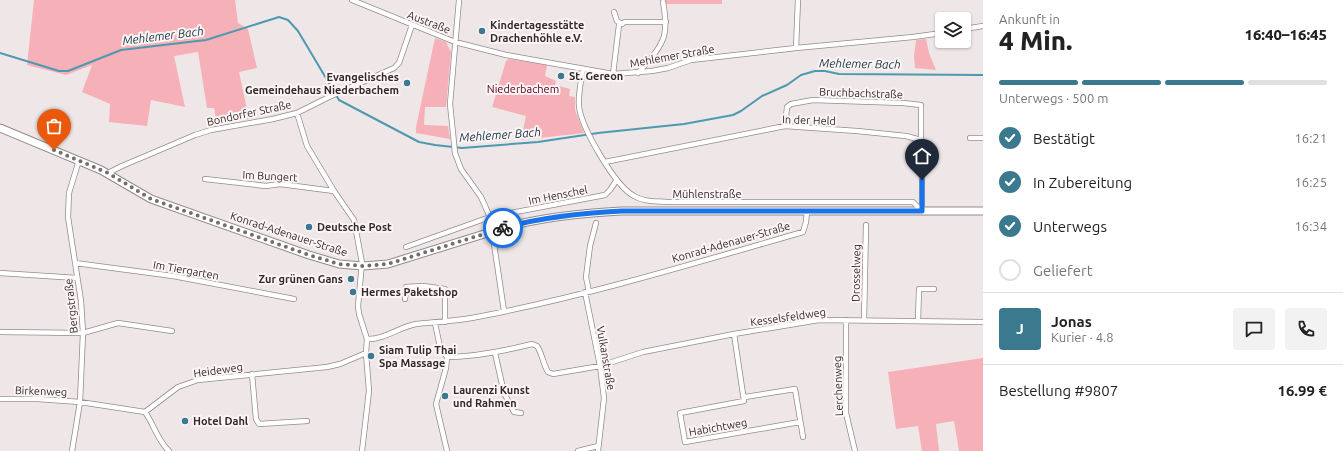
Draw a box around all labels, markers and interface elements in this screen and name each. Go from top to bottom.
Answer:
street label: Austraße [406,8,452,36]
map controls [935,12,971,48]
button: layers [935,12,971,48]
text: Ankunft in [999,12,1060,26]
place label: Kindertagesstätte Drachenhöhle e.V. [490,19,584,44]
water label: Mehlemer Bach [122,24,204,47]
marker: Kindertagesstätte Drachenhöhle e.V. [477,26,487,36]
text: 4 Min. [999,26,1072,55]
text: 16:40–16:45 [1244,26,1327,43]
street label: Mehlemer Straße [629,43,715,69]
water label: Mehlemer Bach [819,56,901,71]
place label: St. Gereon [569,70,623,82]
place label: Evangelisches Gemeindehaus Niederbachem [245,71,399,96]
marker: St. Gereon [556,71,566,81]
marker: Evangelisches Gemeindehaus Niederbachem [402,78,412,88]
park label: Niederbachem [487,83,559,95]
street label: Bruchbachstraße [819,86,903,100]
text: Unterwegs · 500 m [999,91,1108,105]
street label: Bondorfer Straße [206,98,292,128]
pin [37,109,71,150]
street label: In der Held [782,113,836,127]
icon: bag [43,115,65,137]
water label: Mehlemer Bach [459,125,541,144]
icon: check [999,127,1021,149]
text: Bestätigt [1033,130,1095,147]
text: 16:21 [1294,131,1327,145]
pin [905,139,939,180]
icon: home [911,145,933,167]
street label: Im Bungert [242,169,299,183]
icon: check [999,171,1021,193]
text: In Zubereitung [1033,174,1132,191]
text: 16:25 [1294,175,1327,189]
street label: Im Henschel [527,183,589,207]
street label: Mühlenstraße [673,188,741,200]
courier [483,208,523,248]
street label: Konrad-Adenauer-Straße [229,209,349,259]
icon: check [999,215,1021,237]
icon: bike [492,217,514,239]
text: Unterwegs [1033,218,1107,235]
street label: Konrad-Adenauer-Straße [671,219,791,265]
text: 16:34 [1294,219,1327,233]
place label: Deutsche Post [317,221,392,233]
marker: Deutsche Post [304,222,314,232]
street label: Drosselweg [849,244,863,302]
street label: Im Tiergarten [152,258,220,282]
text: Geliefert [1033,262,1093,279]
place label: Zur grünen Gans [258,273,343,285]
marker: Zur grünen Gans [346,274,356,284]
street label: Bergstraße [62,278,80,334]
place label: Hermes Paketshop [361,286,458,298]
marker: Hermes Paketshop [348,287,358,297]
street label: Kesselsfeldweg [749,306,827,328]
button: chat [1233,308,1275,350]
button: phone [1285,308,1327,350]
text: Jonas [1051,313,1092,330]
text: J [1016,320,1024,337]
street label: Vulkanstraße [594,325,618,391]
text: Kurier · 4.8 [1051,330,1114,344]
place label: Siam Tulip Thai Spa Massage [379,344,456,369]
marker: Siam Tulip Thai Spa Massage [366,351,376,361]
street label: Lerchenweg [831,356,845,416]
street label: Heideweg [192,361,244,379]
text: Bestellung #9807 [999,382,1118,399]
text: 16.99 € [1277,382,1327,399]
street label: Birkenweg [15,384,67,398]
place label: Laurenzi Kunst und Rahmen [453,384,530,409]
marker: Laurenzi Kunst und Rahmen [440,391,450,401]
place label: Hotel Dahl [193,415,249,427]
marker: Hotel Dahl [180,416,190,426]
street label: Habichtweg [688,416,748,438]

